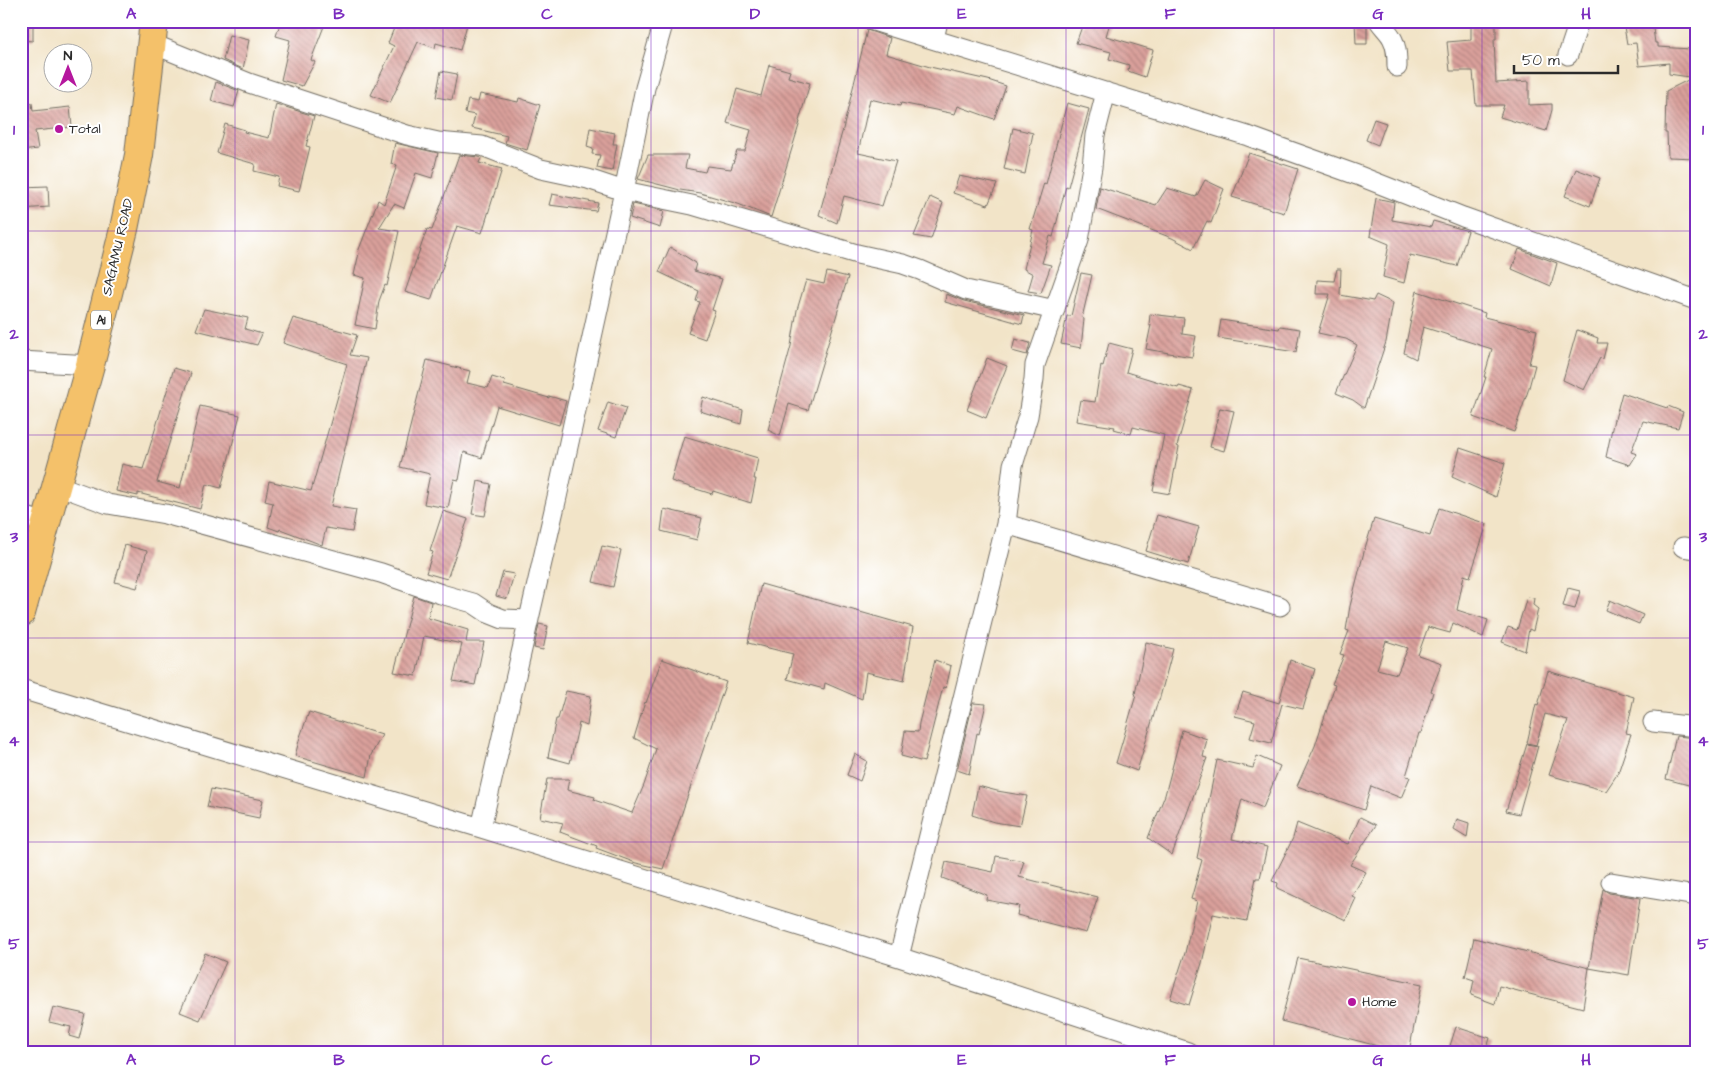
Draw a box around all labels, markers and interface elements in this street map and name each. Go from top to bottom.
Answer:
text: A [126,3,137,25]
text: B [333,3,345,25]
text: C [541,3,553,25]
text: D [750,3,761,25]
text: E [957,3,967,25]
text: F [1164,3,1176,25]
text: G [1372,3,1384,25]
text: H [1581,3,1591,25]
north arrow [42,42,92,92]
scale bar [1514,42,1618,74]
text: N [64,46,73,66]
text: 50 m [1522,50,1560,71]
text: 1 [13,119,16,141]
place label: Total [69,119,101,139]
text: 1 [1702,119,1705,141]
marker: Total [53,123,65,135]
street label: SAGAMU ROAD [97,196,139,298]
road number: A1 [91,310,111,330]
text: 2 [8,323,19,345]
text: 2 [1697,323,1708,345]
text: 3 [9,526,19,548]
text: 3 [1698,526,1708,548]
text: 4 [9,730,20,752]
text: 4 [1698,730,1709,752]
text: 5 [8,933,20,955]
text: 5 [1697,933,1709,955]
place label: Home [1362,992,1397,1012]
marker: Home [1346,996,1358,1008]
text: A [126,1049,137,1071]
text: B [333,1049,345,1071]
text: C [541,1049,553,1071]
text: D [750,1049,761,1071]
text: E [957,1049,967,1071]
text: F [1164,1049,1176,1071]
text: G [1372,1049,1384,1071]
text: H [1581,1049,1591,1071]

